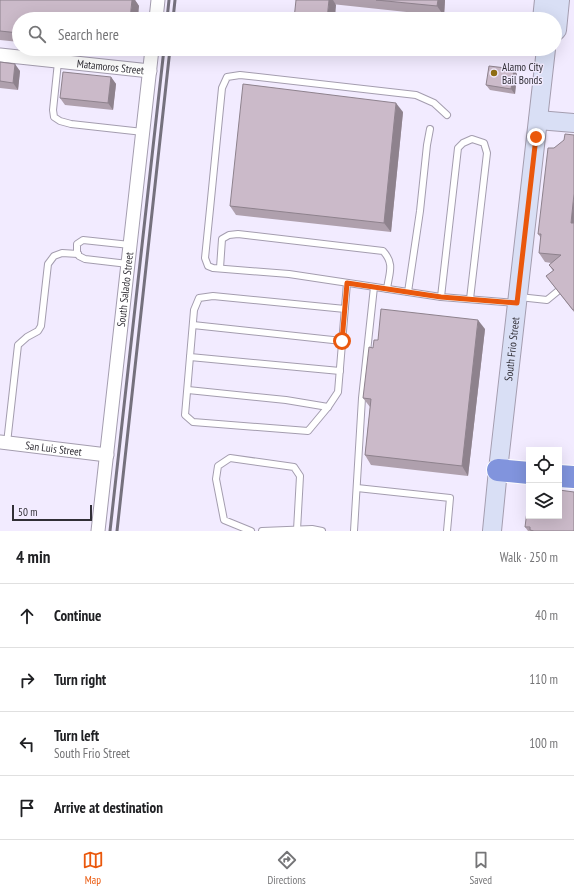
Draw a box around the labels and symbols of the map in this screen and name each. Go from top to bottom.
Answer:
street label: Matamoros Street [76,56,145,77]
place label: Alamo City Bail Bonds [502,60,544,87]
marker: Alamo City Bail Bonds [489,68,499,78]
route end [527,128,545,146]
street label: South Salado Street [114,251,136,328]
street label: South Frio Street [501,316,522,382]
route start [333,332,351,350]
street label: San Luis Street [25,438,83,459]
scale bar [12,503,92,522]

